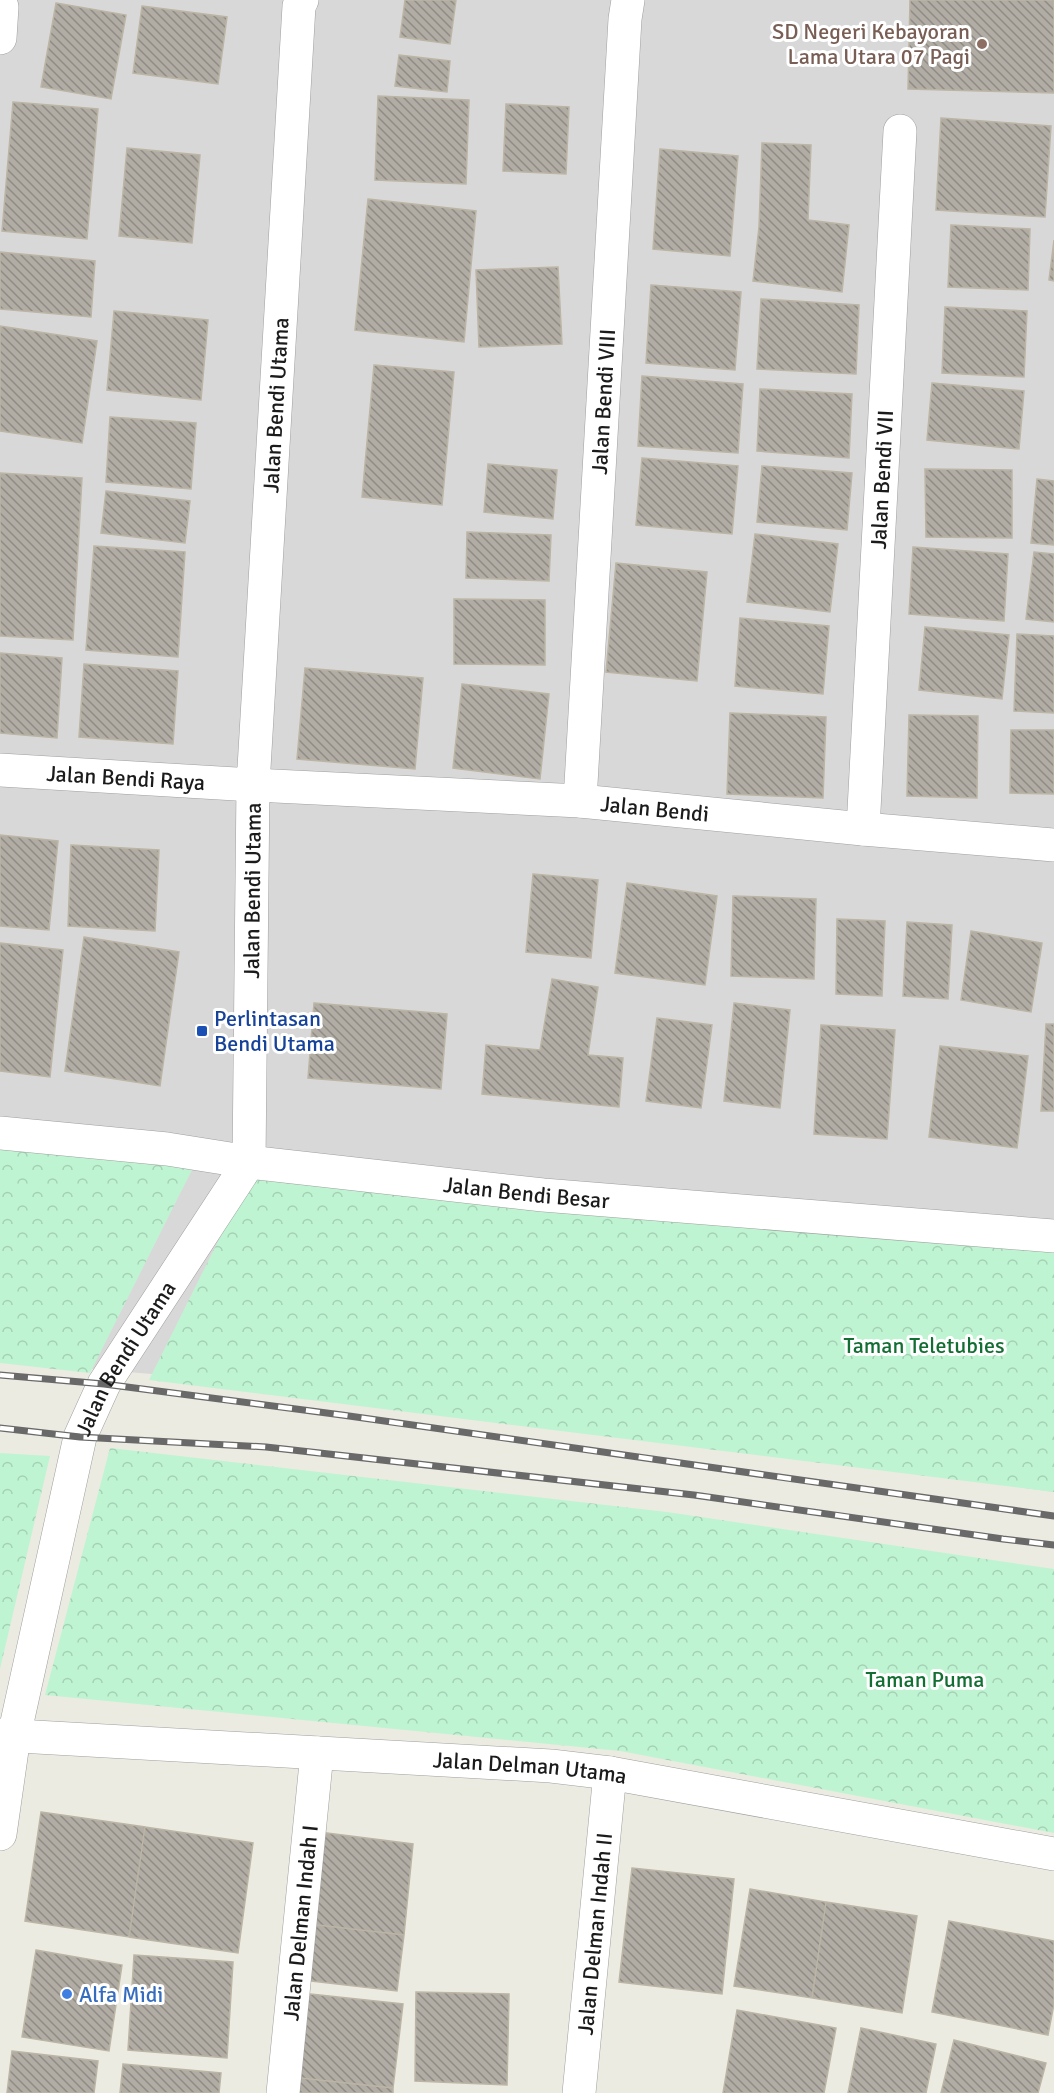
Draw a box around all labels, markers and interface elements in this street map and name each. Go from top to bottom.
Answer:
place label: SD Negeri Kebayoran Lama Utara 07 Pagi [772,18,970,70]
marker: SD Negeri Kebayoran Lama Utara 07 Pagi [975,37,989,51]
street label: Jalan Bendi Utama [257,316,294,494]
street label: Jalan Bendi VIII [585,328,621,475]
street label: Jalan Bendi VII [864,409,899,550]
street label: Jalan Bendi Raya [46,759,206,796]
street label: Jalan Bendi [599,790,710,827]
street label: Jalan Bendi Utama [237,802,266,979]
place label: Perlintasan Bendi Utama [214,1005,335,1057]
marker: Perlintasan Bendi Utama [195,1024,209,1038]
street label: Jalan Bendi Besar [442,1170,610,1214]
street label: Jalan Bendi Utama [69,1276,181,1440]
park label: Taman Teletubies [843,1332,1005,1359]
park label: Taman Puma [866,1666,984,1693]
street label: Jalan Delman Utama [432,1746,629,1789]
street label: Jalan Delman Indah I [277,1824,323,2022]
street label: Jalan Delman Indah II [571,1831,618,2036]
place label: Alfa Midi [79,1981,163,2008]
marker: Alfa Midi [60,1987,74,2001]

